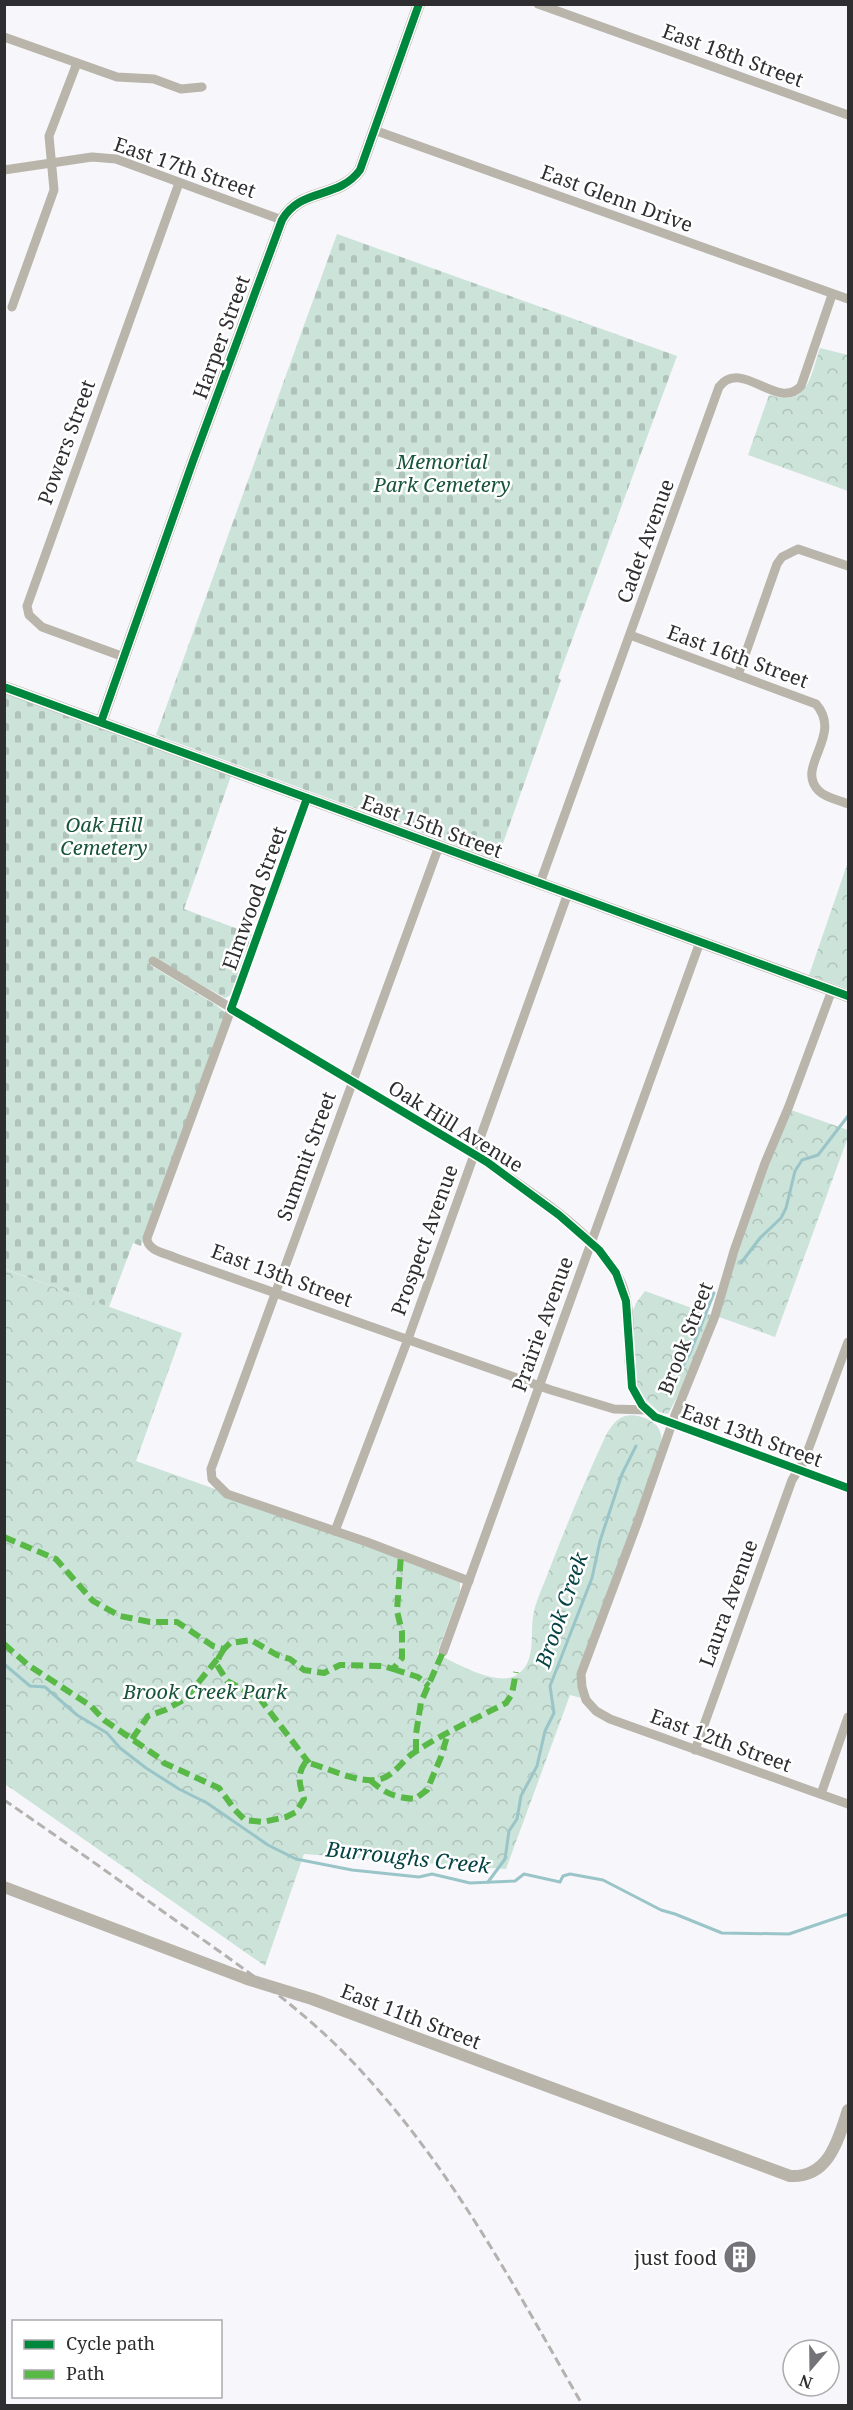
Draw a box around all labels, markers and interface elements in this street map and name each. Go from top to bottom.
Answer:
street label: East 18th Street [659,17,807,93]
street label: East 17th Street [111,130,259,204]
street label: East Glenn Drive [537,158,697,238]
street label: Harper Street [186,271,256,403]
street label: Powers Street [31,376,101,508]
park label: Memorial Park Cemetery [372,448,511,498]
street label: Cadet Avenue [610,475,680,607]
street label: East 16th Street [664,618,812,694]
street label: East 15th Street [358,788,506,864]
park label: Oak Hill Cemetery [60,811,148,861]
street label: Elmwood Street [215,822,293,974]
street label: Oak Hill Avenue [383,1074,529,1178]
street label: Summit Street [270,1088,342,1224]
street label: Prospect Avenue [384,1161,464,1319]
street label: East 13th Street [208,1237,356,1313]
street label: Prairie Avenue [505,1253,579,1395]
street label: Brook Street [651,1278,719,1398]
street label: East 13th Street [678,1397,826,1473]
street label: Laura Avenue [693,1536,763,1670]
water label: Brook Creek [528,1548,594,1672]
park label: Brook Creek Park [122,1678,288,1705]
street label: East 12th Street [647,1702,795,1778]
water label: Burroughs Creek [324,1834,492,1880]
street label: East 11th Street [337,1977,485,2055]
building icon: just food [722,2239,758,2275]
place label: just food [633,2244,717,2271]
legend [12,2320,222,2398]
text: Cycle path [66,2331,155,2355]
north arrow [781,2338,841,2398]
text: Path [66,2361,105,2385]
text: N [796,2369,816,2395]

